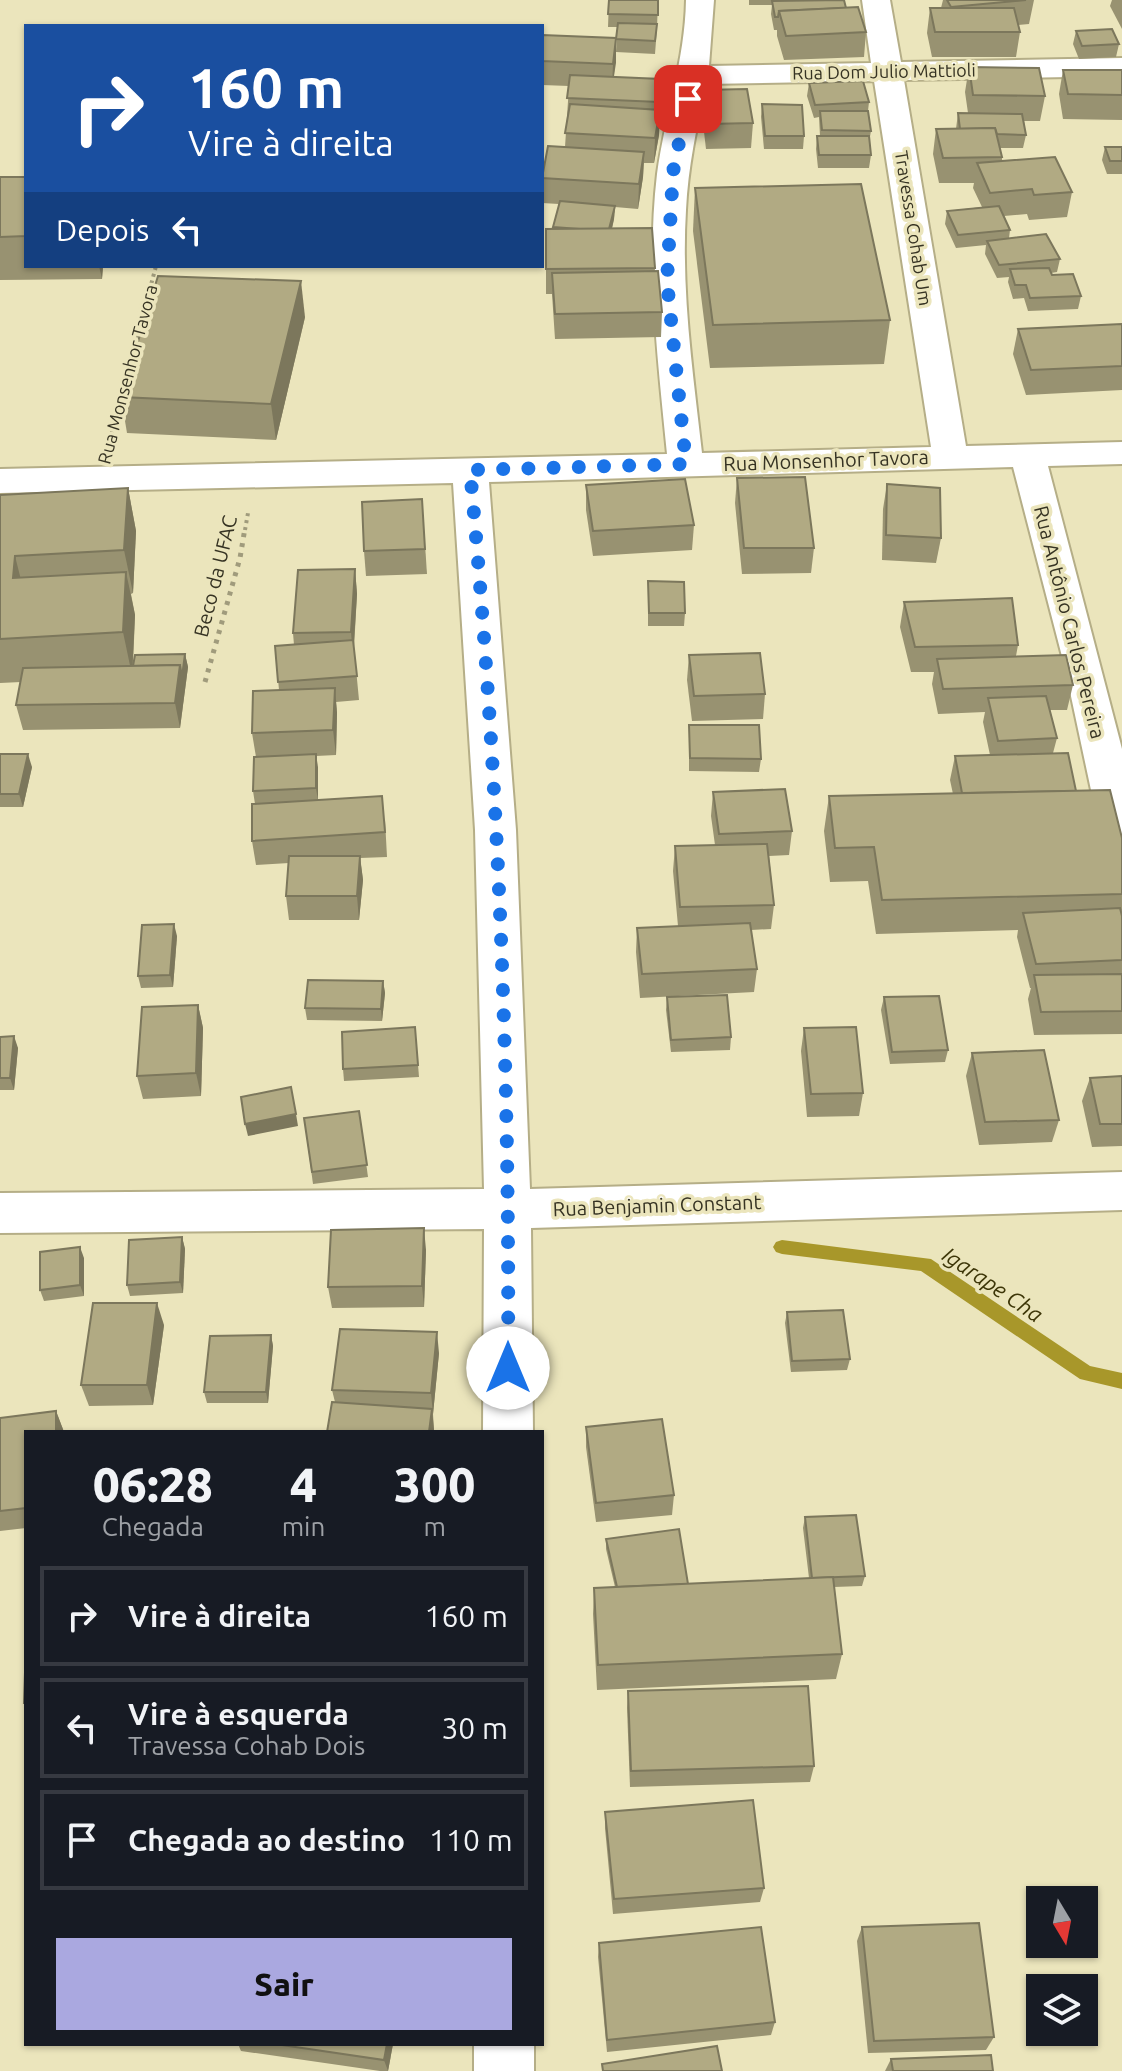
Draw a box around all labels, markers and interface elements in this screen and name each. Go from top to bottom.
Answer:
icon: right [56,56,160,160]
text: 160 m [188,56,344,119]
street label: Rua Dom Julio Mattioli [792,59,976,83]
pin [654,65,722,133]
icon: arrive [666,77,710,121]
text: Vire à direita [188,122,394,163]
street label: Travessa Cohab Um [892,149,936,307]
icon: left [165,208,209,252]
text: Depois [56,213,149,247]
street label: Rua Monsenhor Tavora [93,282,161,466]
street label: Rua Monsenhor Tavora [723,445,929,475]
street label: Rua Antônio Carlos Pereira [1030,503,1110,741]
street label: Beco da UFAC [189,513,241,639]
street label: Rua Benjamin Constant [552,1190,762,1220]
water label: Igarape Cha [938,1241,1048,1327]
position arrow [466,1326,550,1410]
text: 06:28 [93,1457,213,1511]
text: 4 [290,1457,317,1511]
text: 300 [394,1457,475,1511]
text: Chegada [102,1512,204,1541]
text: min [282,1512,325,1541]
text: m [423,1512,446,1541]
icon: right [60,1594,104,1638]
text: Vire à direita [128,1599,311,1633]
text: 160 m [424,1599,508,1633]
text: Vire à esquerda [128,1697,349,1731]
icon: left [60,1706,104,1750]
text: 30 m [441,1711,508,1745]
text: Travessa Cohab Dois [128,1731,365,1760]
icon: arrive [60,1818,104,1862]
text: Chegada ao destino [128,1823,405,1857]
text: 110 m [429,1823,513,1857]
north arrow [1026,1886,1098,1958]
map controls [1026,1886,1098,2046]
button: Sair [56,1938,512,2030]
button: layers [1026,1974,1098,2046]

